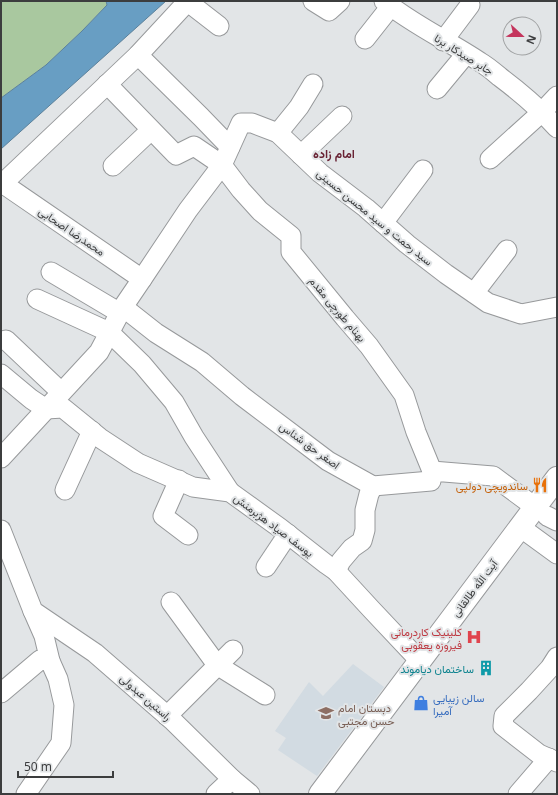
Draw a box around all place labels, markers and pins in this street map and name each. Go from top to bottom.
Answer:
restaurant icon: ساندویچی دولپی [531,476,549,494]
place label: ساندویچی دولپی [456,478,528,494]
place label: کلینیک کاردرمانی فیروزه یعقوبی [391,624,462,652]
hospital icon: کلینیک کاردرمانی فیروزه یعقوبی [465,628,483,646]
building icon: ساختمان دیاموند [477,659,495,677]
place label: ساختمان دیاموند [400,661,474,676]
place label: سالن زیبایی آمیرا [433,690,485,718]
shop icon: سالن زیبایی آمیرا [412,694,430,712]
place label: دبستان امام حسن مجتبی [338,700,395,728]
school or university icon: دبستان امام حسن مجتبی [317,704,335,722]

